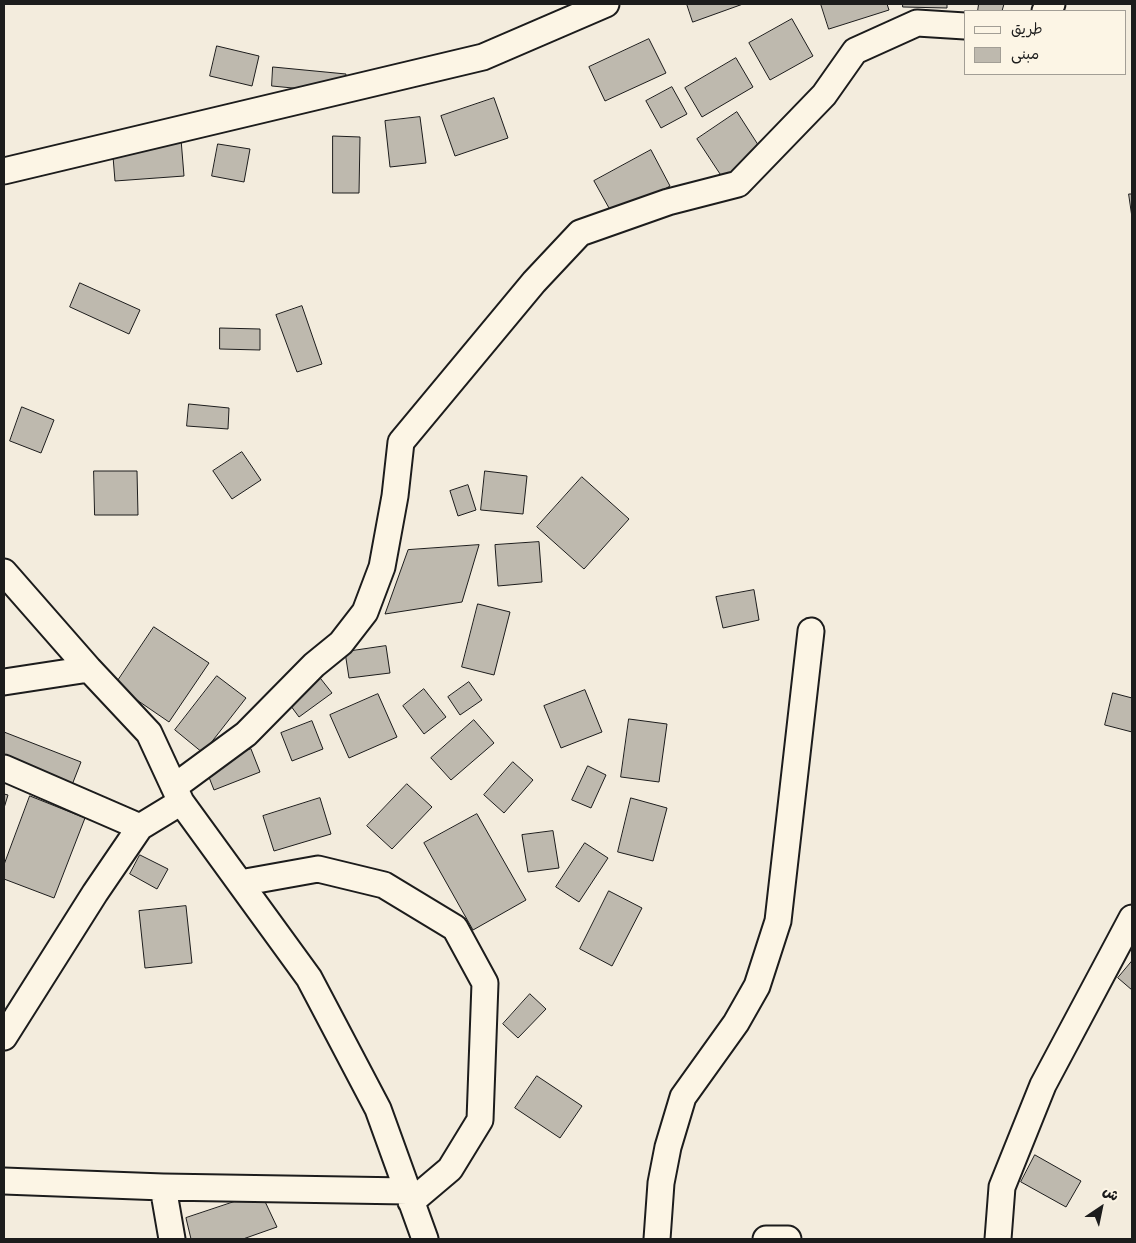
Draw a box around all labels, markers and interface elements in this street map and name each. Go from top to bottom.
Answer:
legend [964,10,1126,75]
text: طريق [1011,22,1043,40]
text: مبنى [1011,47,1039,65]
north arrow [1076,1183,1126,1233]
text: ش [1099,1184,1121,1207]

